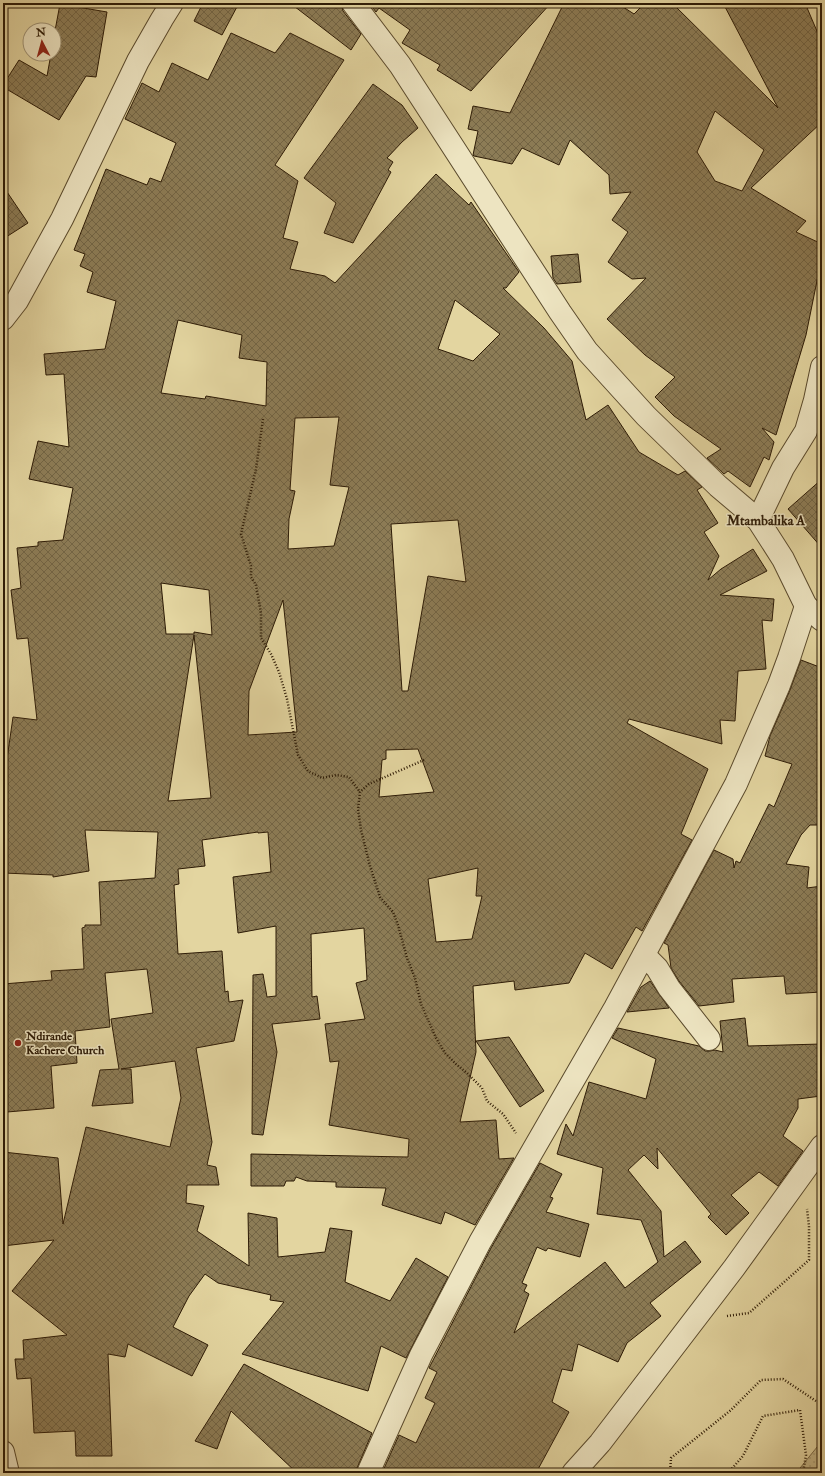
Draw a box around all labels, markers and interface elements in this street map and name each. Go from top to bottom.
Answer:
north arrow [22,22,62,62]
text: N [34,25,48,40]
district label: Mtambalika A [726,512,805,529]
place label: Ndirande Kachere Church [25,1029,105,1058]
marker: Ndirande Kachere Church [13,1038,23,1048]

